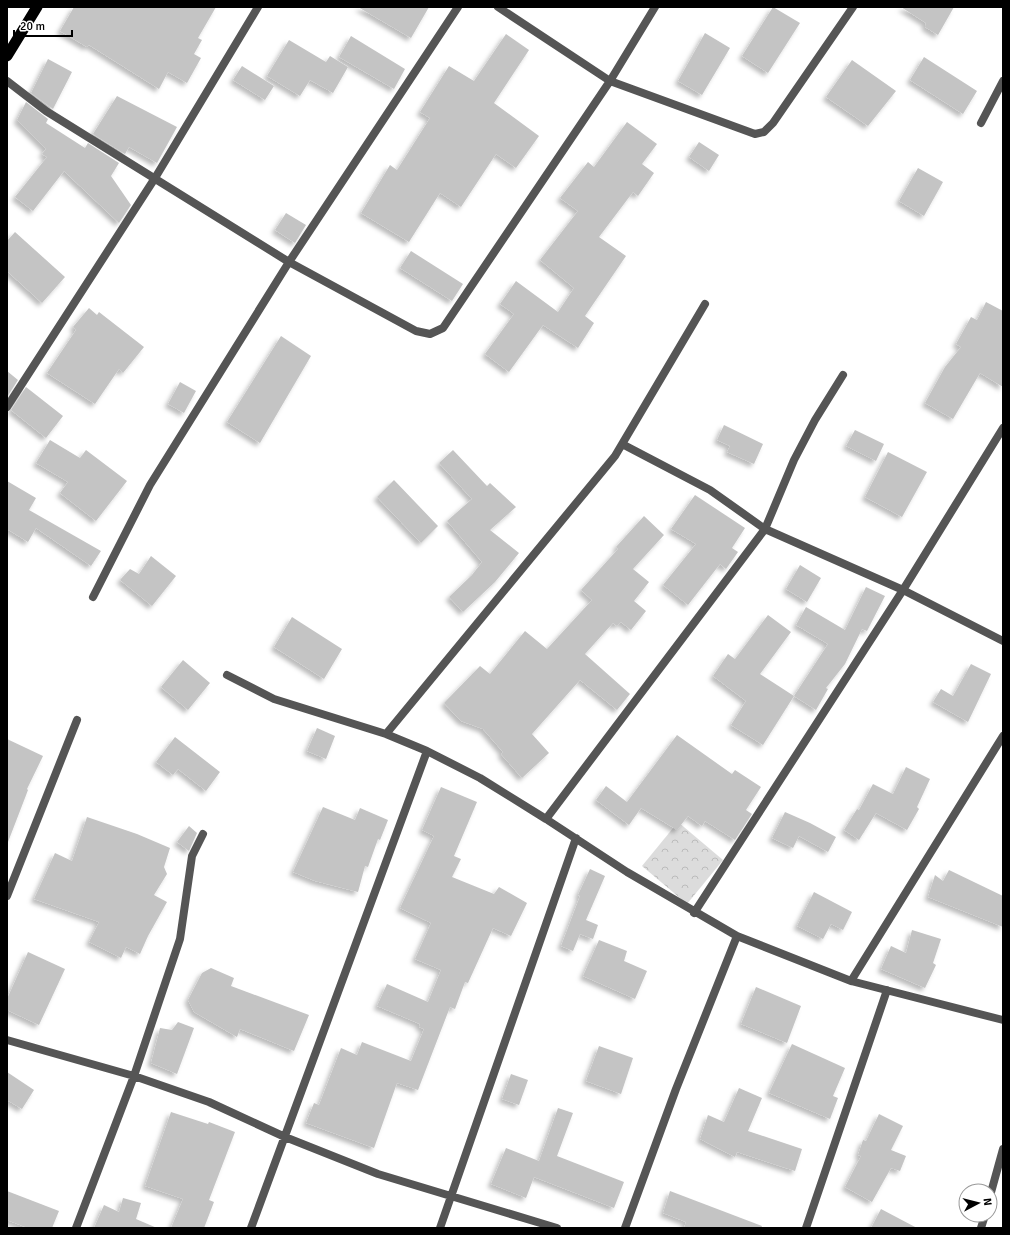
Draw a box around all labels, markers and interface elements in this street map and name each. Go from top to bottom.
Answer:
scale bar [14,12,72,38]
text: 20 m [20,19,45,34]
north arrow [958,1183,998,1223]
text: N [981,1197,994,1206]

